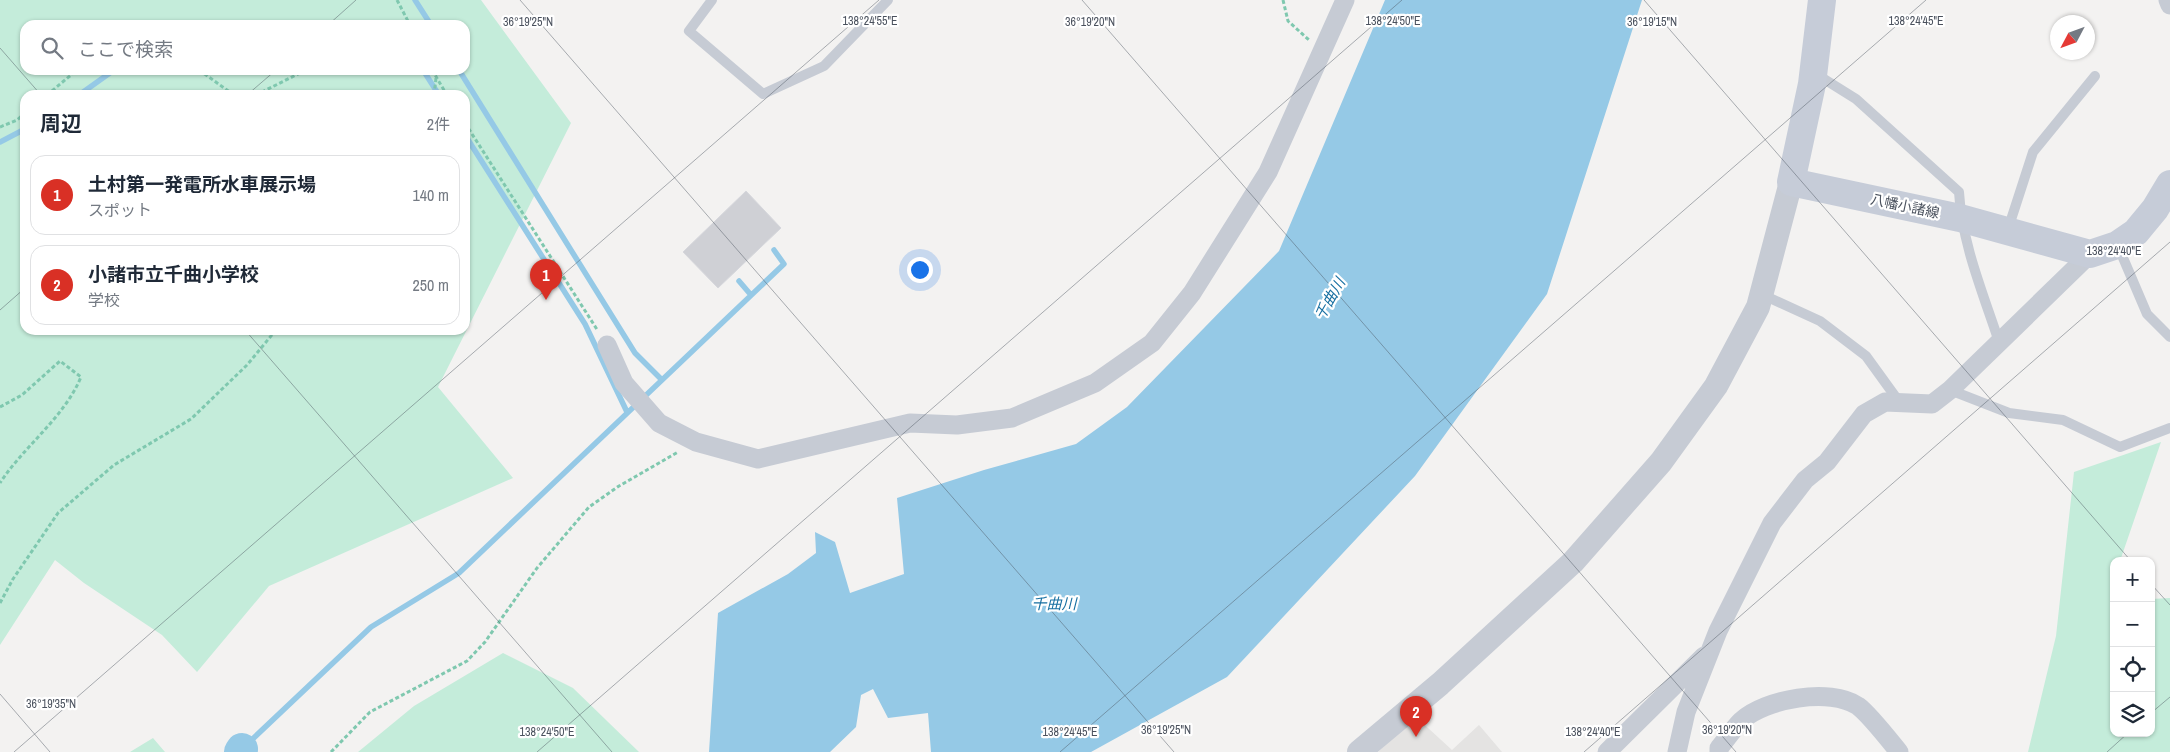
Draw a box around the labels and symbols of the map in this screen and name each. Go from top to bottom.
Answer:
text: 138°24'55"E [842,13,898,29]
text: 138°24'50"E [1365,13,1421,29]
text: 138°24'45"E [1888,13,1944,29]
text: 36°19'25"N [503,14,553,30]
text: 36°19'20"N [1065,14,1115,30]
text: 36°19'15"N [1627,14,1677,30]
north arrow [2050,15,2095,60]
street label: 八幡小諸線 [1869,190,1941,222]
text: 138°24'40"E [2086,243,2142,259]
your location [907,257,933,283]
pin: 1 [530,259,562,300]
water label: 千曲川 [1309,272,1351,323]
water label: 千曲川 [1031,593,1078,614]
text: 36°19'35"N [26,696,76,712]
pin: 2 [1400,696,1432,737]
text: 36°19'25"N [1141,722,1191,738]
text: 36°19'20"N [1702,722,1752,738]
text: 138°24'50"E [519,724,575,740]
text: 138°24'45"E [1042,724,1098,740]
text: 138°24'40"E [1565,724,1621,740]

